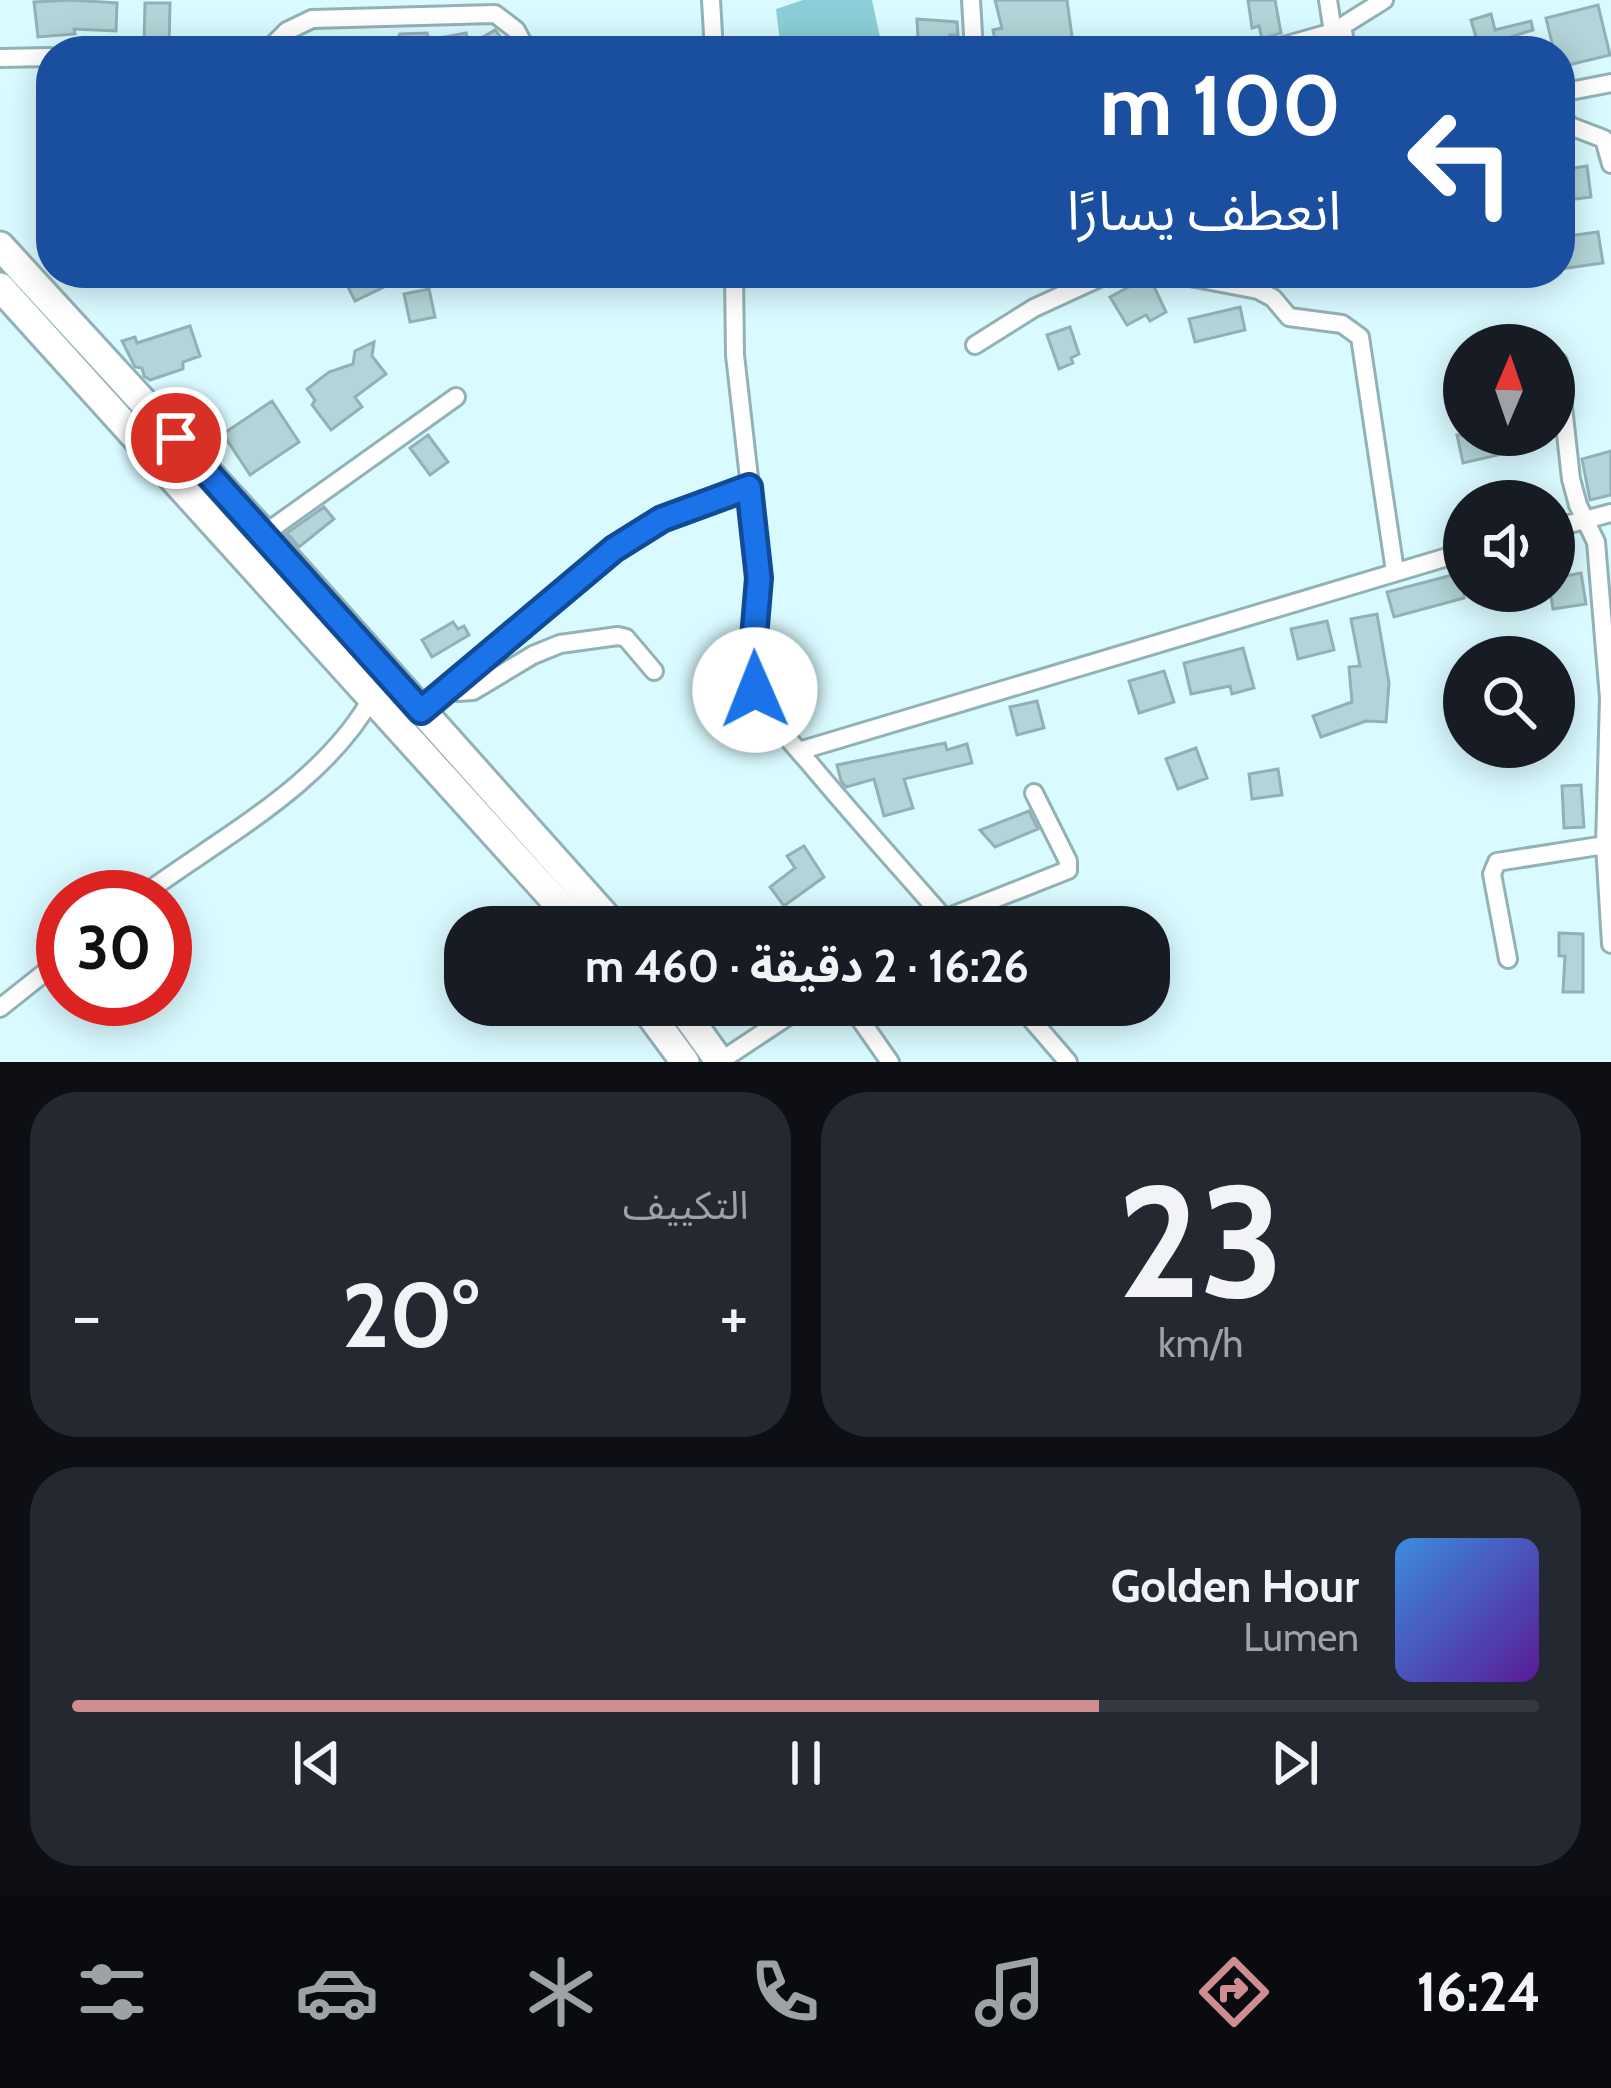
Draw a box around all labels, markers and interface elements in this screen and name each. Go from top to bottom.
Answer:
text: 100 m [1099,54,1341,156]
icon: left [1383,84,1539,240]
text: انعطف يسارًا [1067,178,1341,244]
north arrow [1443,324,1575,456]
map controls [1443,324,1575,768]
pin [125,387,227,489]
icon: arrive [143,405,209,471]
button: sound [1443,480,1575,612]
position arrow [692,627,818,753]
button: search [1443,636,1575,768]
speed limit sign: 30 [36,870,192,1026]
text: 16:26 · 2 دقيقة · 460 m [585,939,1029,993]
text: 23 [1117,1146,1284,1336]
text: التكييف [623,1181,749,1229]
text: 20° [342,1260,479,1370]
text: − [72,1275,101,1356]
text: + [719,1275,748,1356]
text: km/h [1158,1319,1243,1367]
text: Golden Hour [1111,1559,1359,1613]
text: Lumen [1243,1613,1359,1661]
icon: previous [284,1730,350,1796]
icon: pause [773,1730,839,1796]
icon: next [1262,1730,1328,1796]
icon: filters [70,1950,154,2034]
icon: car [295,1950,379,2034]
icon: climate [519,1950,603,2034]
icon: phone [743,1950,827,2034]
icon: music [968,1950,1052,2034]
icon: directions [1192,1950,1276,2034]
text: 16:24 [1416,1959,1541,2025]

